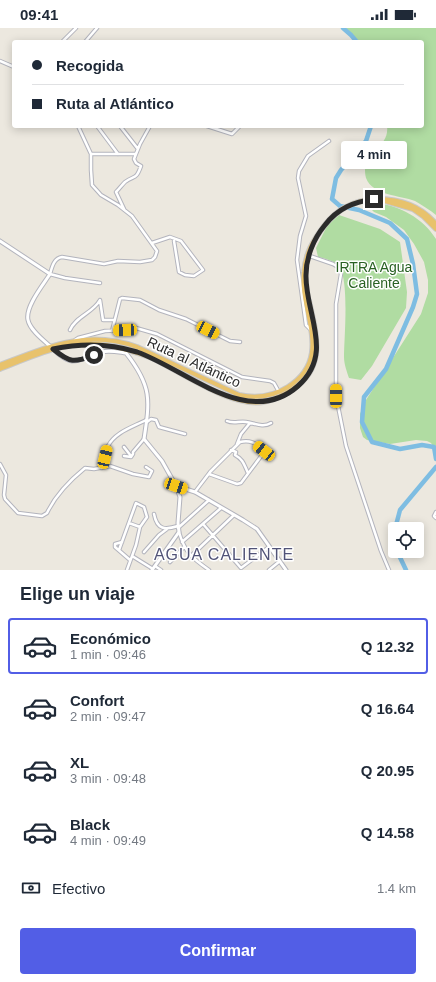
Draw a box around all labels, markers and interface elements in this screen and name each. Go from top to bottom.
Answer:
text: 09:41 [20,6,58,23]
text: Recogida [56,57,124,74]
text: Ruta al Atlántico [56,95,174,112]
callout: 4 min [341,141,407,169]
text: 4 min [357,147,391,162]
route end [365,190,383,208]
park label: IRTRA Agua Caliente [336,259,413,291]
car [195,319,221,341]
car [113,324,137,336]
street label: Ruta al Atlántico [145,333,243,391]
route start [85,346,103,364]
car [330,384,342,408]
car [251,439,277,463]
car [96,444,114,470]
car [163,476,189,496]
map controls [388,522,424,558]
button: locate [388,522,424,558]
district label: AGUA CALIENTE [154,546,294,563]
text: Elige un viaje [20,584,135,604]
icon: car [22,628,58,664]
text: Económico [70,630,151,647]
text: Q 12.32 [361,638,414,655]
text: 1 min · 09:46 [70,647,146,662]
icon: car [22,690,58,726]
text: Confort [70,692,124,709]
text: Q 16.64 [361,700,414,717]
text: 2 min · 09:47 [70,709,146,724]
icon: car [22,752,58,788]
text: XL [70,754,89,771]
text: Q 20.95 [361,762,414,779]
text: 3 min · 09:48 [70,771,146,786]
icon: car [22,814,58,850]
text: Black [70,816,110,833]
text: Q 14.58 [361,824,414,841]
text: 4 min · 09:49 [70,833,146,848]
icon: cash [20,877,42,899]
text: Efectivo [52,880,105,897]
text: 1.4 km [377,881,416,896]
button: Confirmar [20,928,416,974]

